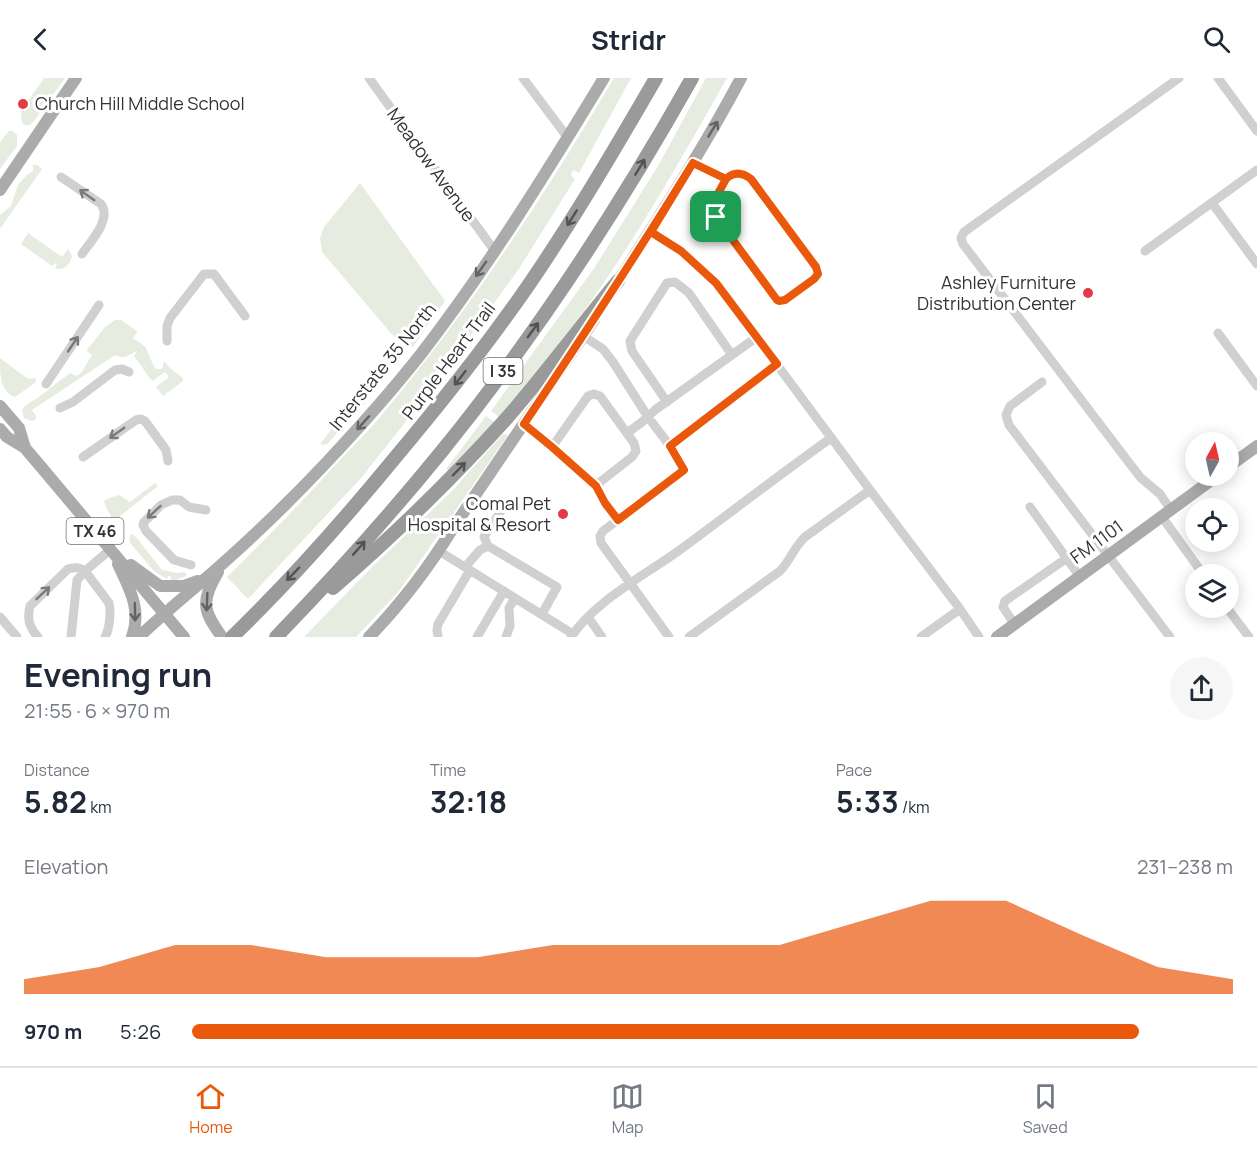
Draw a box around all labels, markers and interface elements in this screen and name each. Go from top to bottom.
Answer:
text: Stridr [591,21,666,58]
icon: back [24,23,57,56]
icon: search [1200,23,1233,56]
place label: Church Hill Middle School [35,91,245,115]
marker: Church Hill Middle School [16,97,30,111]
street label: Meadow Avenue [382,103,481,226]
one-way arrow [707,121,719,138]
one-way arrow [635,159,647,176]
one-way arrow [80,189,96,201]
pin [690,191,741,242]
icon: arrive [699,200,732,233]
one-way arrow [565,209,577,226]
one-way arrow [475,260,487,276]
place label: Ashley Furniture Distribution Center [917,270,1077,315]
marker: Ashley Furniture Distribution Center [1081,286,1095,300]
street label: Purple Heart Trail [396,297,500,424]
street label: Interstate 35 North [323,298,441,435]
one-way arrow [527,323,539,339]
one-way arrow [67,337,79,353]
road number: I 35 [484,358,522,384]
one-way arrow [453,369,466,385]
one-way arrow [356,415,370,430]
one-way arrow [110,427,126,439]
north arrow [1185,432,1239,486]
map controls [1185,432,1239,618]
one-way arrow [452,462,467,477]
place label: Comal Pet Hospital & Resort [408,491,551,536]
button: locate [1185,498,1239,552]
one-way arrow [146,505,161,519]
marker: Comal Pet Hospital & Resort [556,507,570,521]
street label: FM 1101 [1065,514,1128,568]
road number: TX 46 [66,518,124,544]
one-way arrow [352,541,366,556]
button: layers [1185,564,1239,618]
one-way arrow [286,567,301,582]
one-way arrow [36,586,51,600]
one-way arrow [202,592,213,611]
one-way arrow [129,601,140,621]
text: Evening run [24,652,212,697]
button: share [1170,657,1233,720]
text: 21:55 · 6 × 970 m [24,697,170,724]
text: Distance [24,759,90,781]
text: Time [430,759,466,781]
text: Pace [836,759,872,781]
text: 5.82 [24,781,87,822]
text: 32:18 [430,781,507,822]
text: 5:33 [836,781,899,822]
text: km [87,796,112,818]
text: /km [899,796,930,818]
text: Elevation [24,853,108,880]
text: 231–238 m [1137,853,1233,880]
text: 970 m [24,1018,82,1045]
text: 5:26 [120,1018,161,1045]
tab: Home [189,1080,233,1138]
tab: Map [611,1080,644,1138]
tab: Saved [1023,1080,1068,1138]

